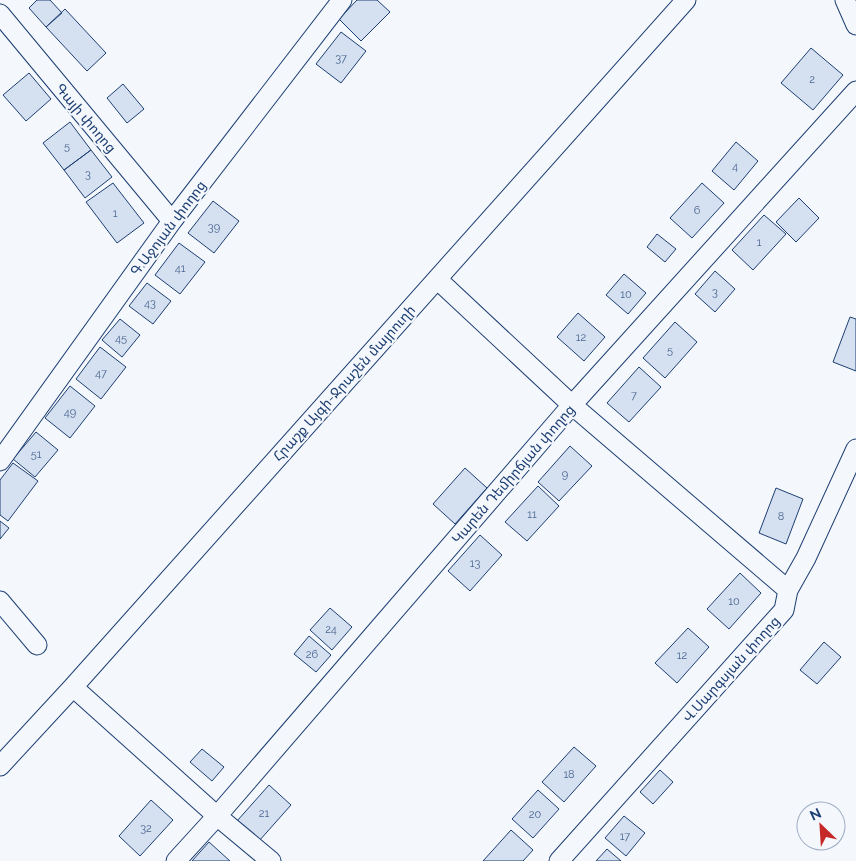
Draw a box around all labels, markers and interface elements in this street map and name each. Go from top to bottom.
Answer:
house number: 37 [335,52,347,65]
house number: 2 [809,73,815,86]
street label: Գայի փողոց [52,80,120,156]
house number: 5 [64,140,70,153]
house number: 4 [732,160,738,173]
house number: 3 [85,168,91,181]
street label: Գ.Աջոյան փողոց [127,177,209,279]
house number: 6 [694,204,701,217]
house number: 1 [113,207,118,220]
house number: 39 [208,221,220,234]
house number: 1 [757,236,762,249]
house number: 41 [175,262,186,275]
house number: 3 [712,286,718,299]
house number: 10 [620,288,632,301]
house number: 43 [144,297,156,310]
street label: Հրաշք Այգի-Ջրաշեն մայրուղի [270,302,418,464]
house number: 12 [576,331,586,344]
house number: 45 [115,332,127,345]
house number: 5 [667,344,673,357]
house number: 47 [95,367,107,380]
house number: 7 [631,389,637,402]
street label: Կարեն Դեմիրճյան փողոց [448,401,578,547]
house number: 49 [64,406,76,419]
house number: 51 [31,448,42,461]
house number: 9 [562,468,568,481]
house number: 11 [527,508,537,521]
house number: 8 [778,510,784,523]
house number: 13 [470,557,480,570]
house number: 10 [728,595,740,608]
street label: Վ.Սարգսյան փողոց [679,613,783,725]
house number: 24 [325,623,337,636]
house number: 26 [306,648,319,661]
house number: 12 [677,649,687,662]
house number: 18 [563,768,575,781]
north arrow [796,801,846,851]
text: N [807,805,824,824]
house number: 21 [259,807,270,820]
house number: 20 [529,808,541,821]
house number: 32 [140,822,152,835]
house number: 17 [620,830,630,843]

